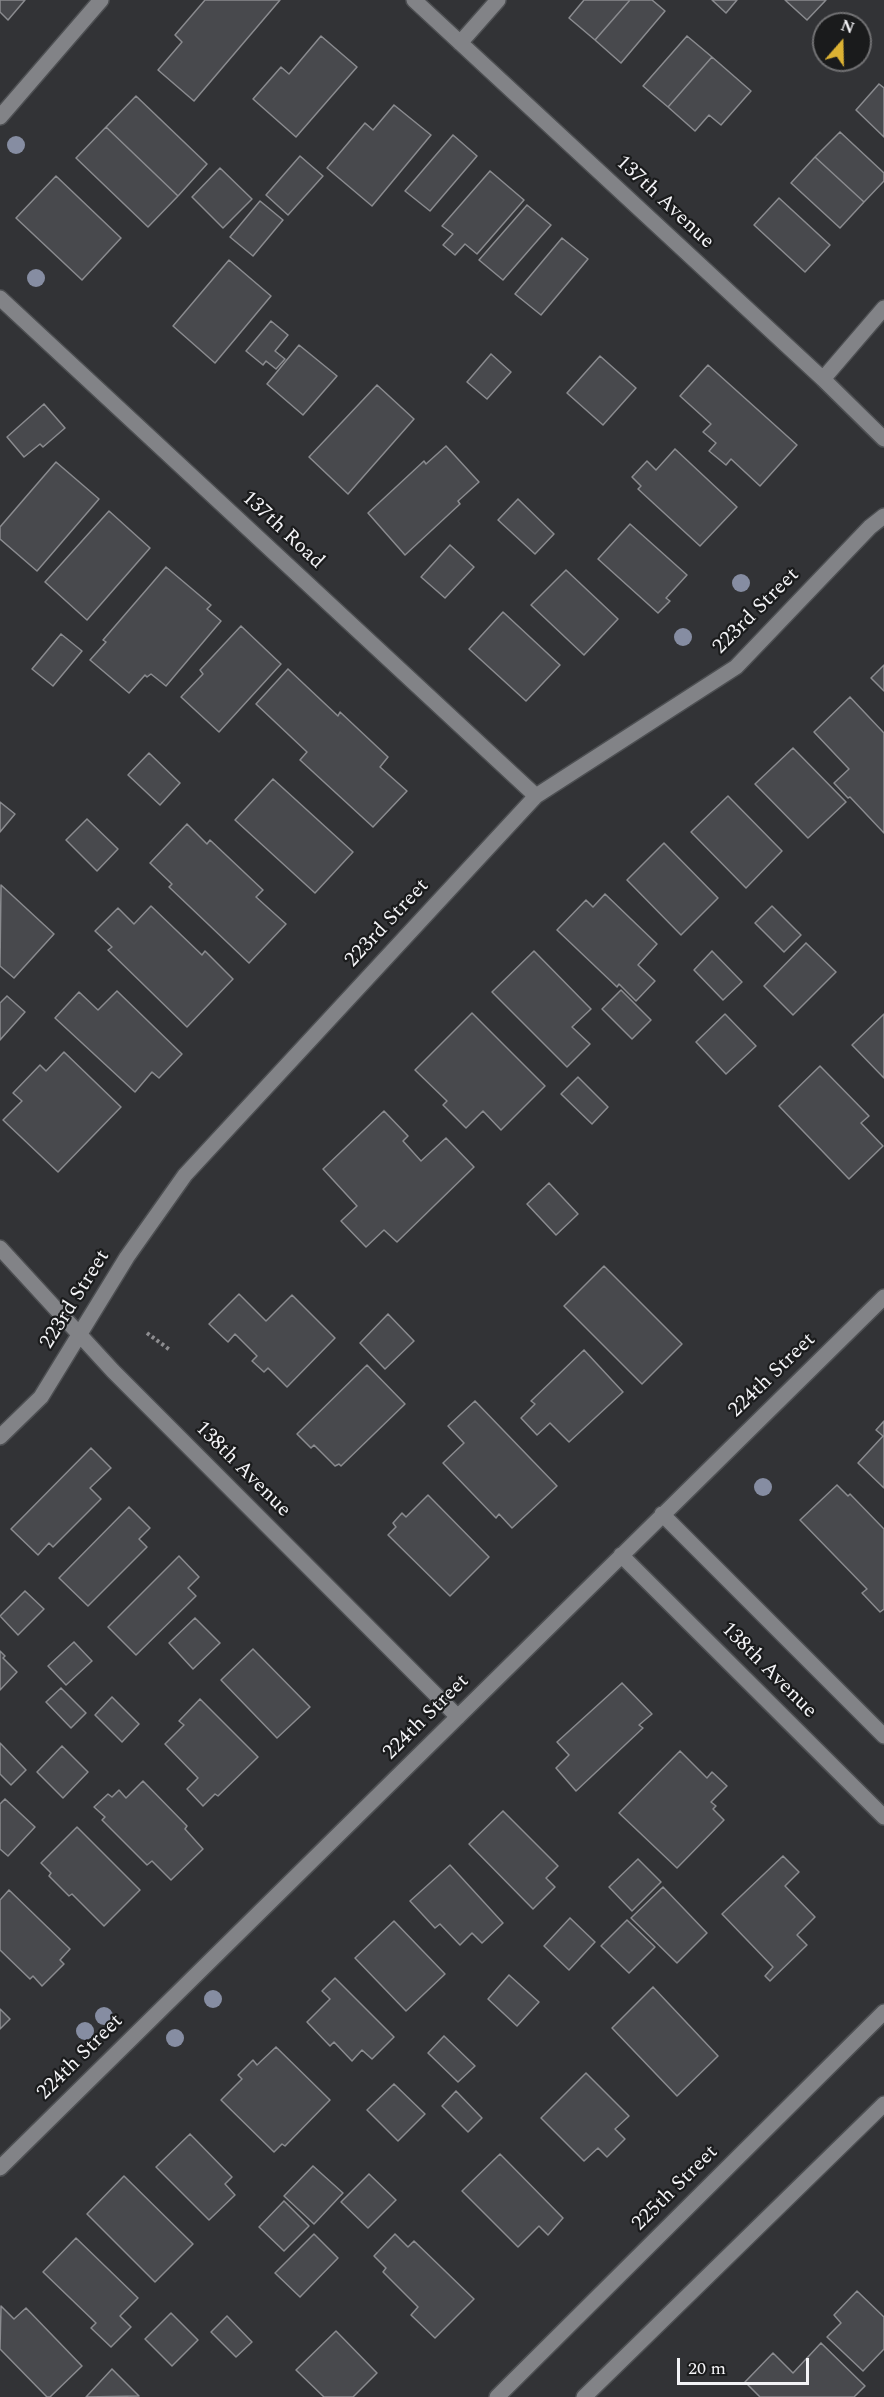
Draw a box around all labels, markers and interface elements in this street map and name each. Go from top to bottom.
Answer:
north arrow [812,12,872,72]
text: N [837,13,858,40]
street label: 137th Avenue [609,151,719,255]
street label: 137th Road [235,486,329,576]
street label: 223rd Street [709,564,805,660]
street label: 223rd Street [341,874,435,974]
street label: 223rd Street [36,1246,116,1354]
street label: 224th Street [724,1328,822,1424]
street label: 138th Avenue [189,1417,295,1523]
street label: 138th Avenue [715,1618,821,1724]
street label: 224th Street [379,1670,475,1766]
street label: 224th Street [33,2010,129,2106]
street label: 225th Street [628,2141,724,2237]
scale bar [680,2346,812,2384]
text: 20 m [688,2355,726,2382]

